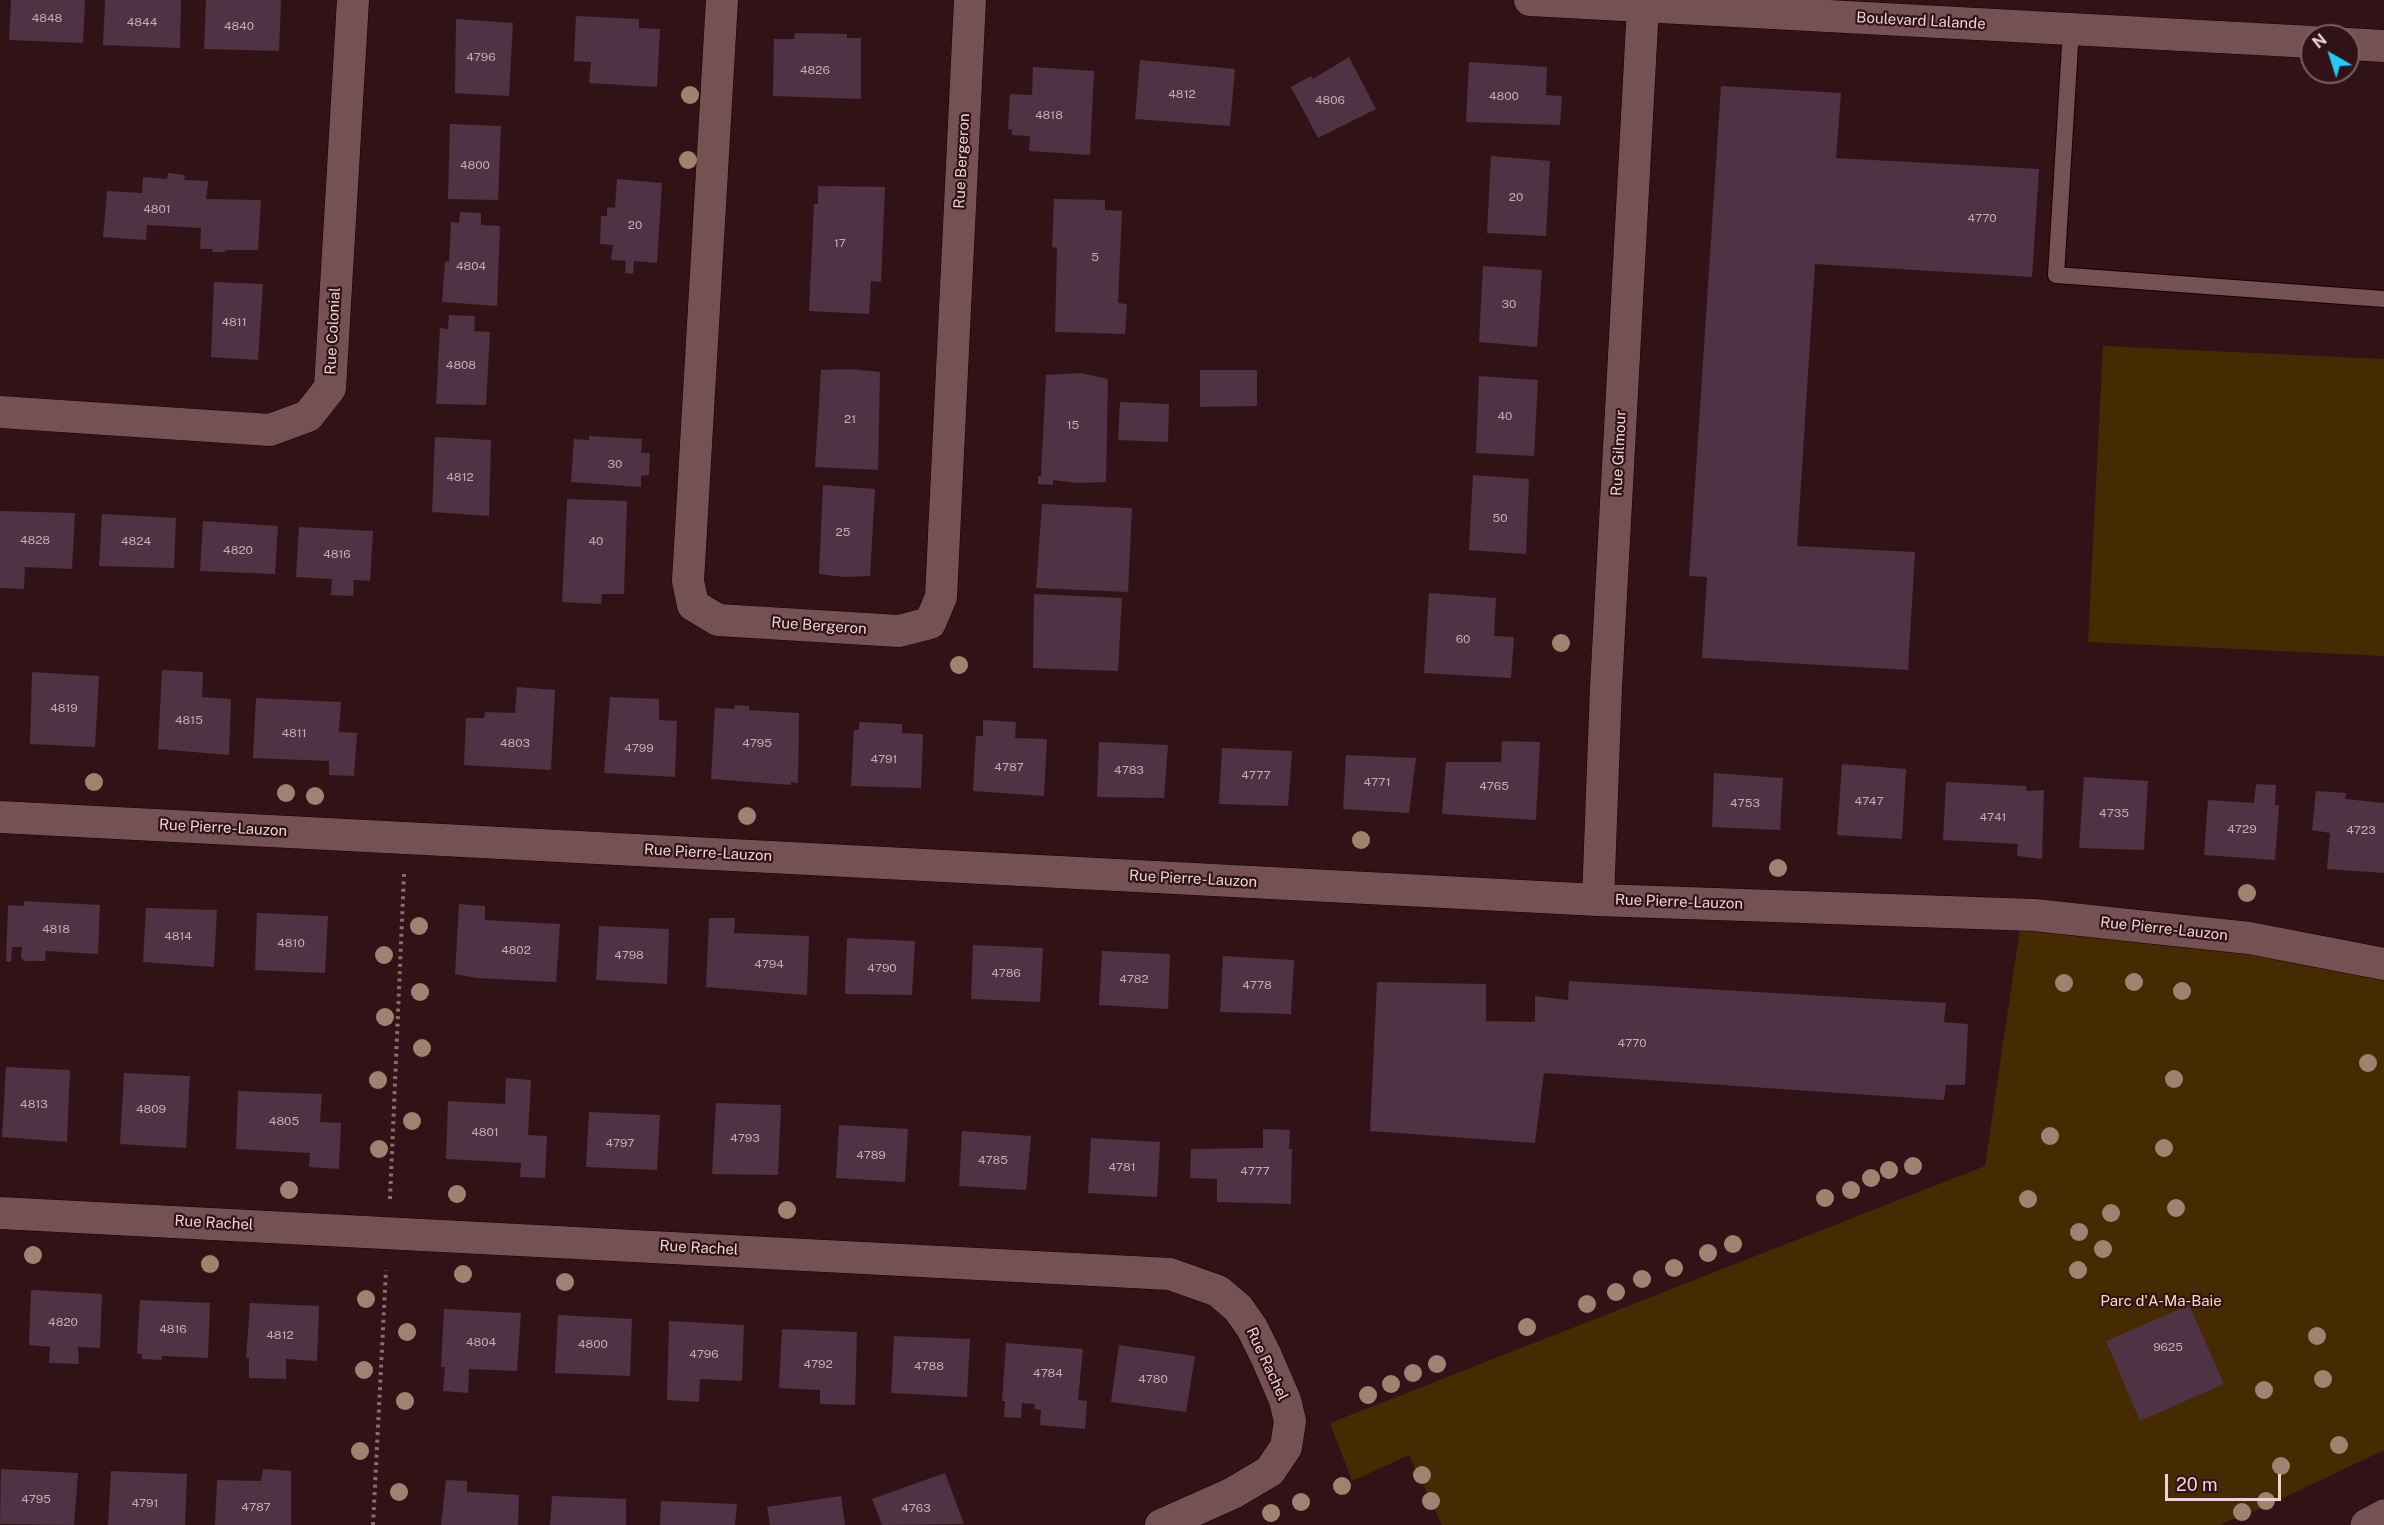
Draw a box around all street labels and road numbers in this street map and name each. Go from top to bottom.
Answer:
street label: Boulevard Lalande [1856,9,1986,33]
street label: Rue Bergeron [951,113,973,209]
street label: Rue Colonial [322,287,344,375]
street label: Rue Gilmour [1608,409,1630,497]
street label: Rue Bergeron [771,614,867,638]
street label: Rue Pierre-Lauzon [158,816,288,840]
street label: Rue Pierre-Lauzon [643,841,773,865]
street label: Rue Pierre-Lauzon [1128,867,1258,891]
street label: Rue Pierre-Lauzon [1615,891,1743,913]
street label: Rue Pierre-Lauzon [2099,913,2229,945]
street label: Rue Rachel [174,1212,254,1234]
street label: Rue Rachel [659,1237,739,1259]
street label: Rue Rachel [1242,1324,1292,1404]

